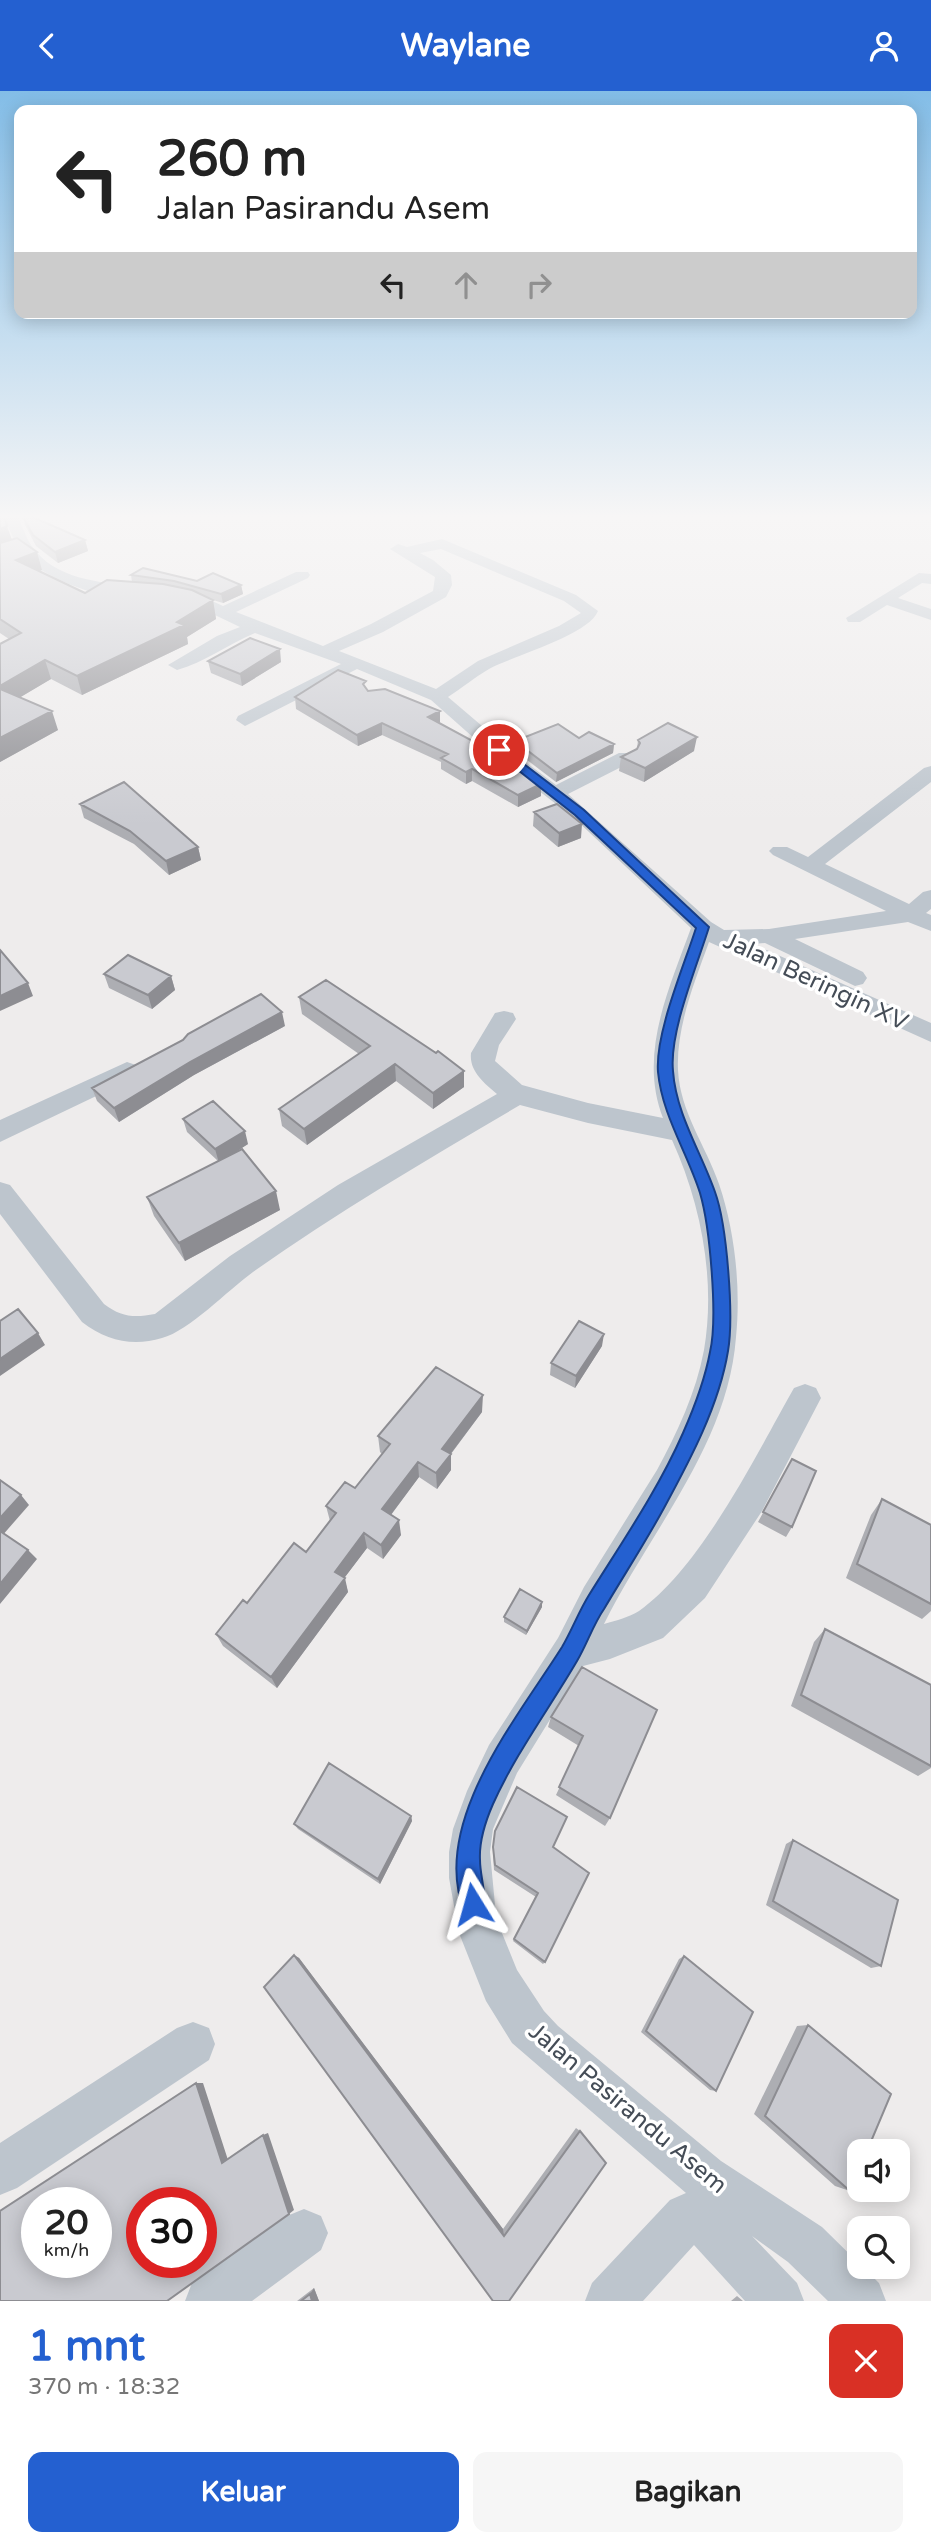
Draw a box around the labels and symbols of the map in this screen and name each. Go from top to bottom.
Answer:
pin [469,720,529,780]
street label: Jalan Beringin XV [719,926,913,1037]
position arrow [436,1867,510,1941]
street label: Jalan Pasirandu Asem [523,2017,733,2200]
speed limit sign: 30 [126,2187,217,2278]

